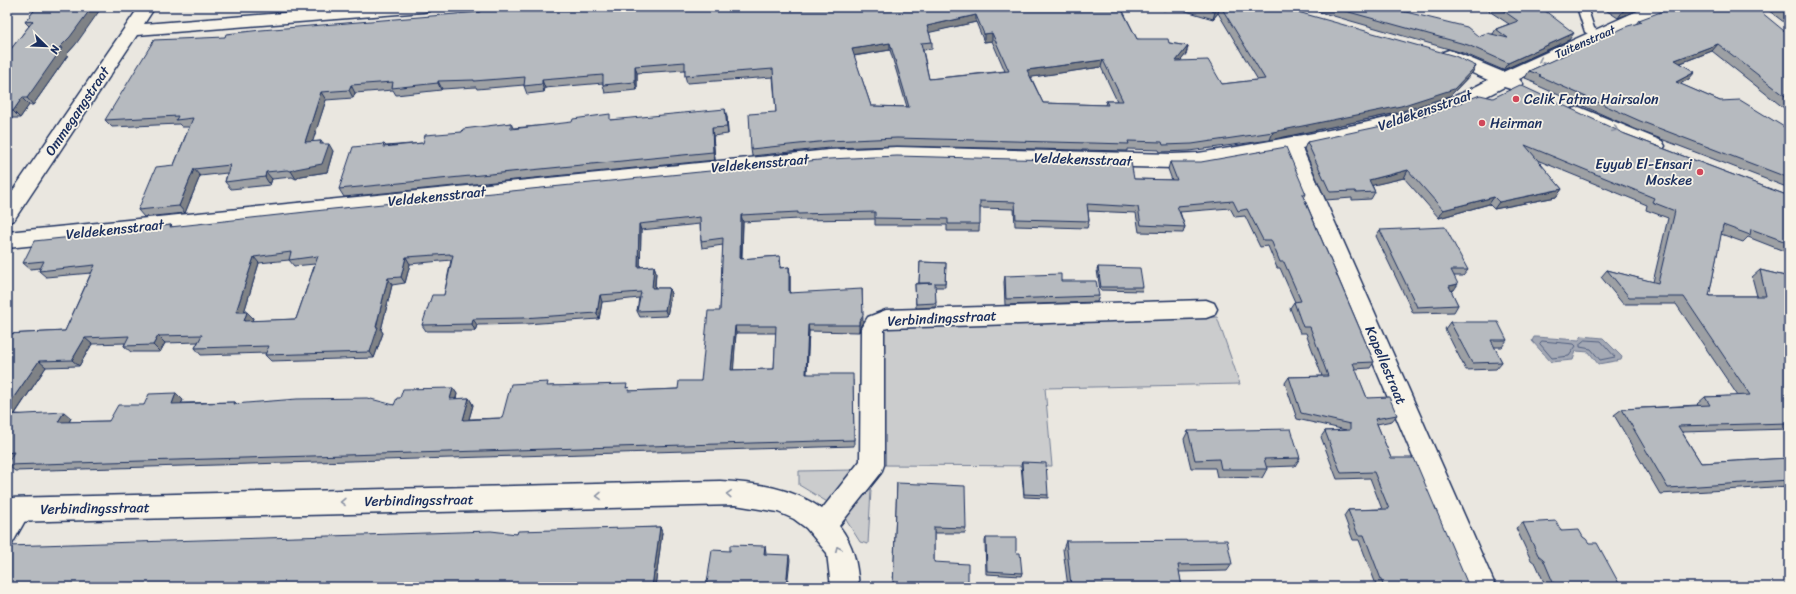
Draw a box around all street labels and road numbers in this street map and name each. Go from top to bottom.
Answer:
street label: Tuitenstraat [1551,18,1620,65]
street label: Ommegangstraat [38,60,118,161]
street label: Veldekensstraat [1375,82,1477,138]
street label: Veldekensstraat [1033,145,1134,174]
street label: Veldekensstraat [710,147,812,180]
street label: Veldekensstraat [387,179,489,214]
street label: Veldekensstraat [65,212,167,247]
street label: Verbindingsstraat [887,303,997,334]
street label: Kapellestraat [1358,322,1413,408]
street label: Verbindingsstraat [364,487,474,514]
street label: Verbindingsstraat [40,495,150,522]

